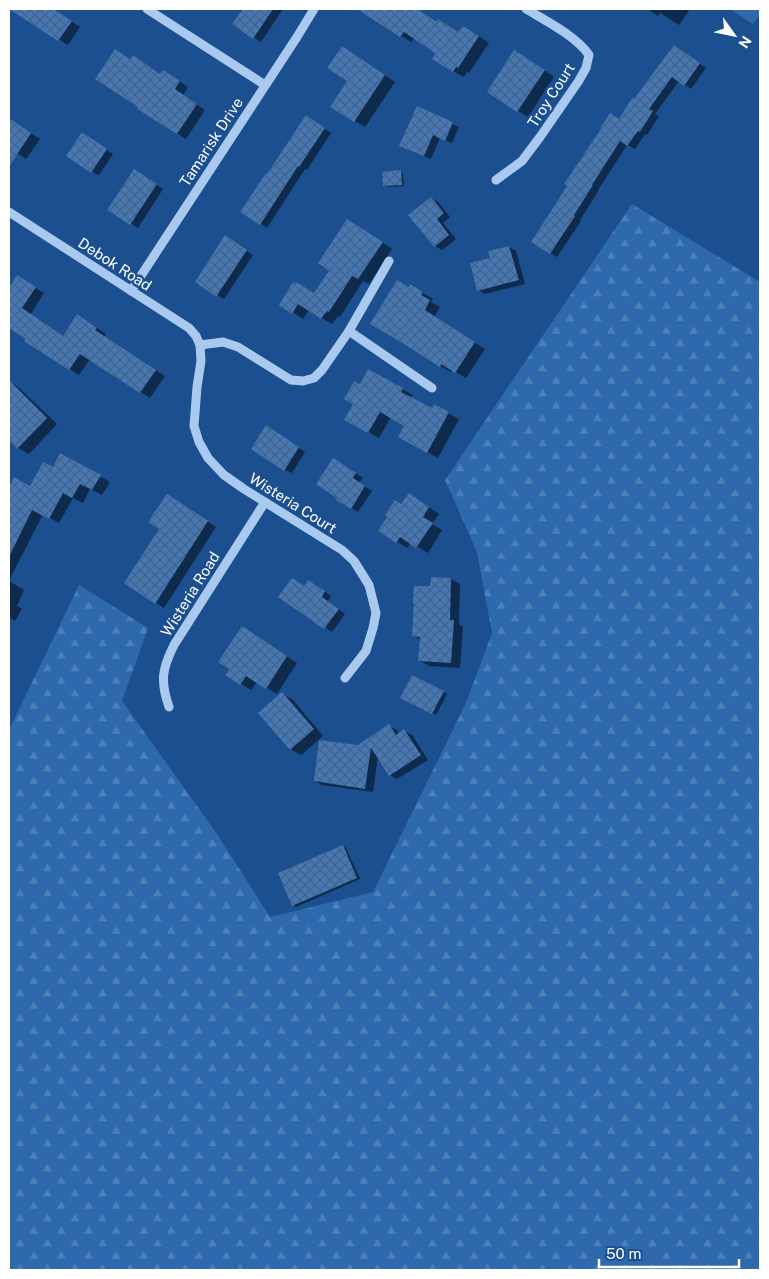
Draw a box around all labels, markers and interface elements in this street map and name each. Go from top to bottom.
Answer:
north arrow [709,10,759,60]
text: N [735,33,755,51]
street label: Troy Court [524,60,578,130]
street label: Tamarisk Drive [176,94,246,190]
street label: Debok Road [75,234,155,294]
street label: Wisteria Court [246,469,340,537]
street label: Wisteria Road [157,549,223,639]
scale bar [599,1236,739,1268]
text: 50 m [606,1245,641,1262]

